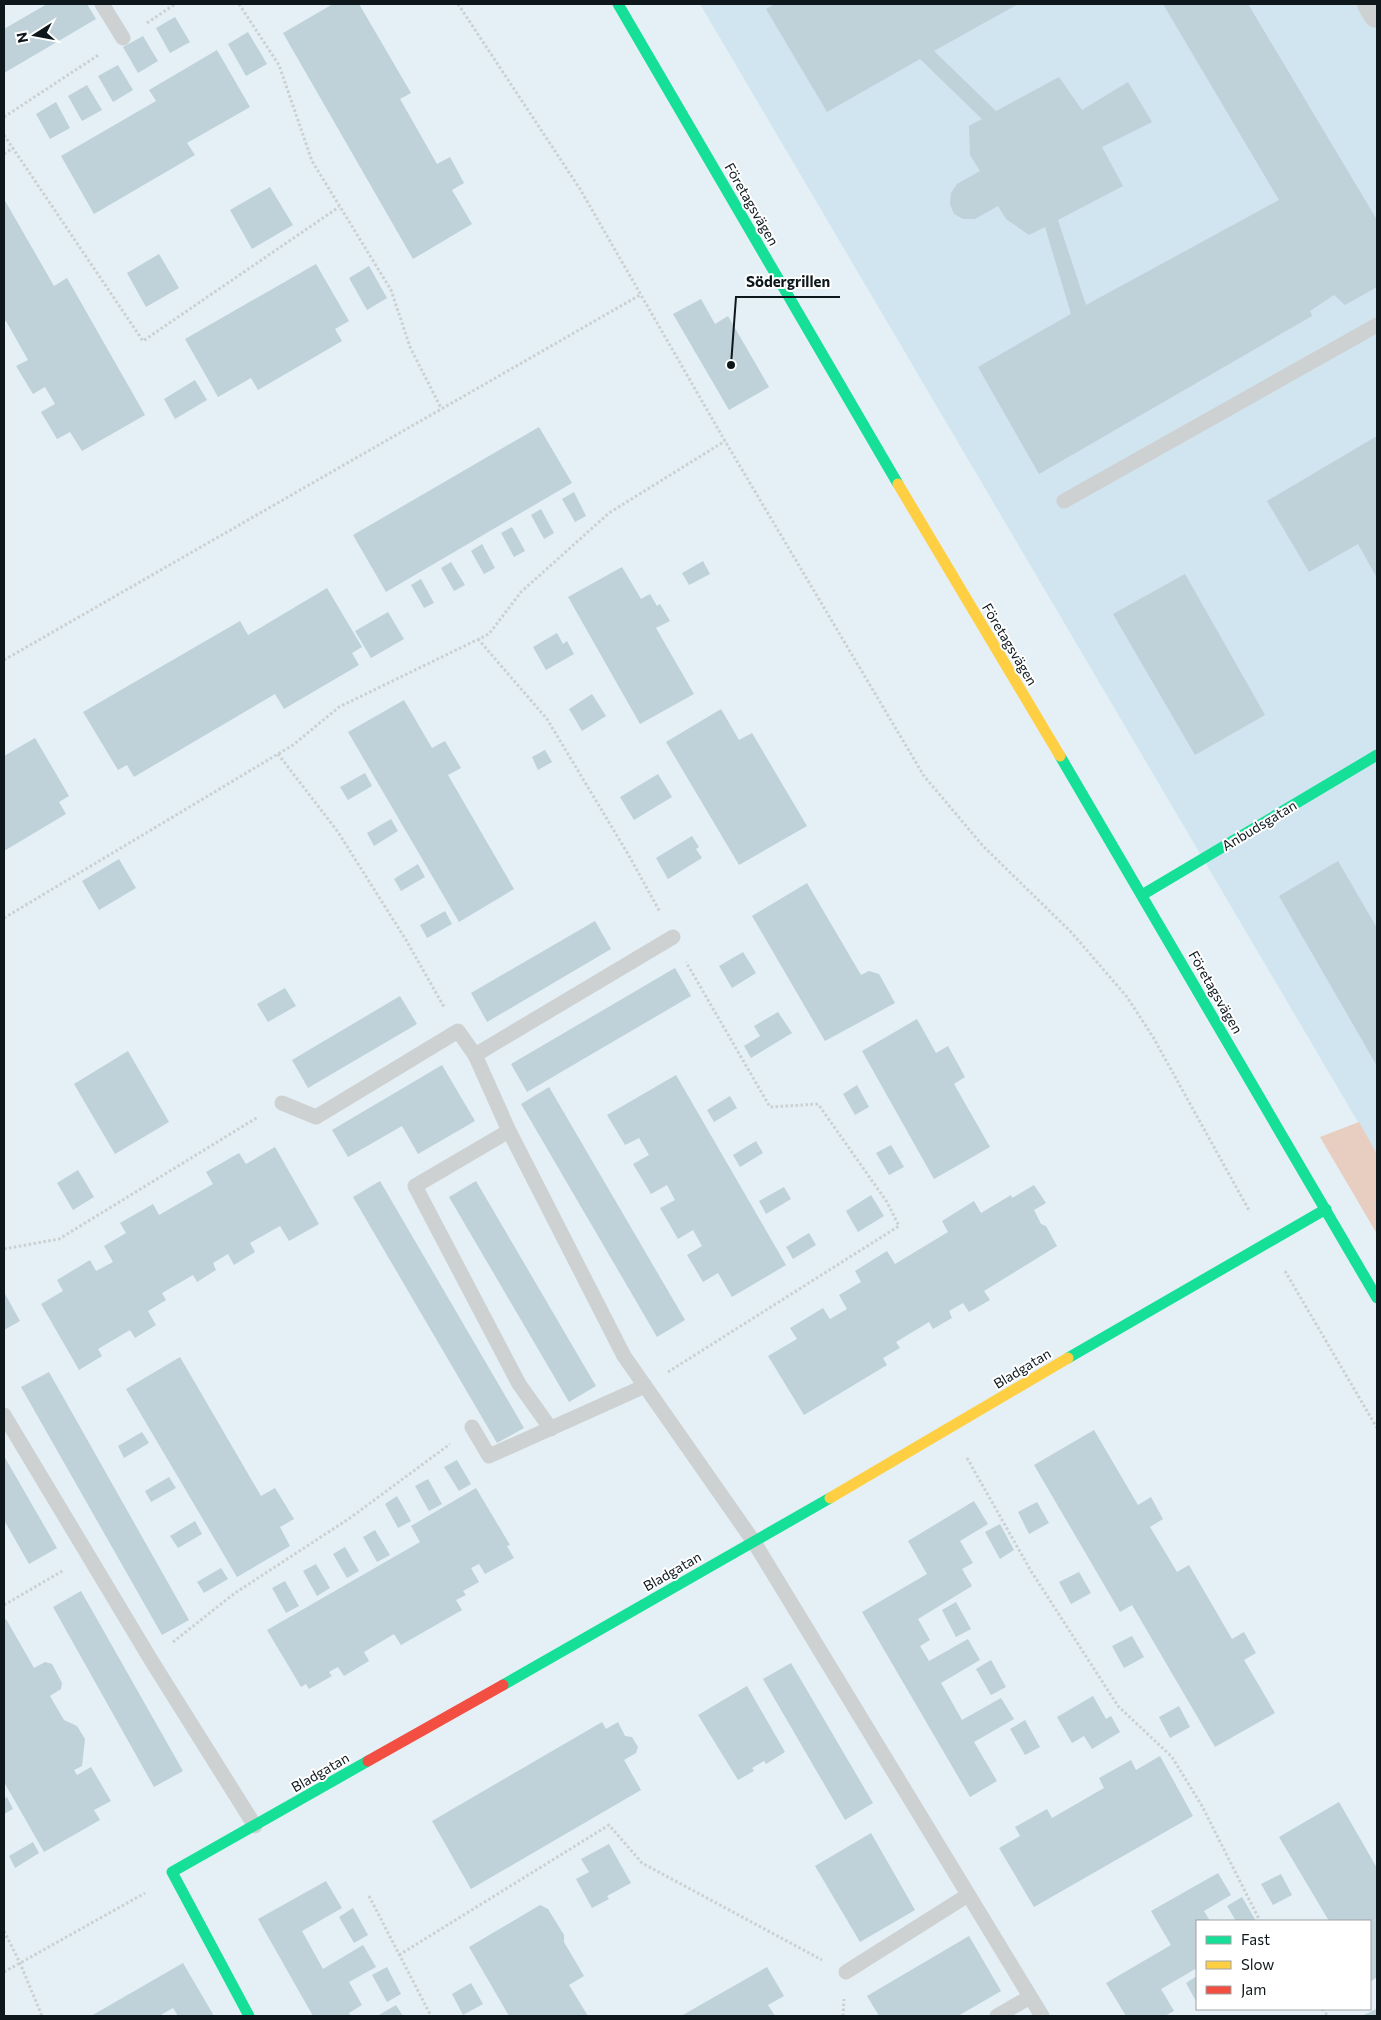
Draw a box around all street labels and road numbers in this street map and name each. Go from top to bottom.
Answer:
street label: Företagsvägen [721,160,783,248]
street label: Företagsvägen [979,600,1041,688]
street label: Anbudsgatan [1219,796,1299,854]
street label: Företagsvägen [1185,948,1247,1036]
street label: Bladgatan [990,1344,1054,1392]
street label: Bladgatan [640,1548,704,1594]
street label: Bladgatan [288,1749,352,1795]

